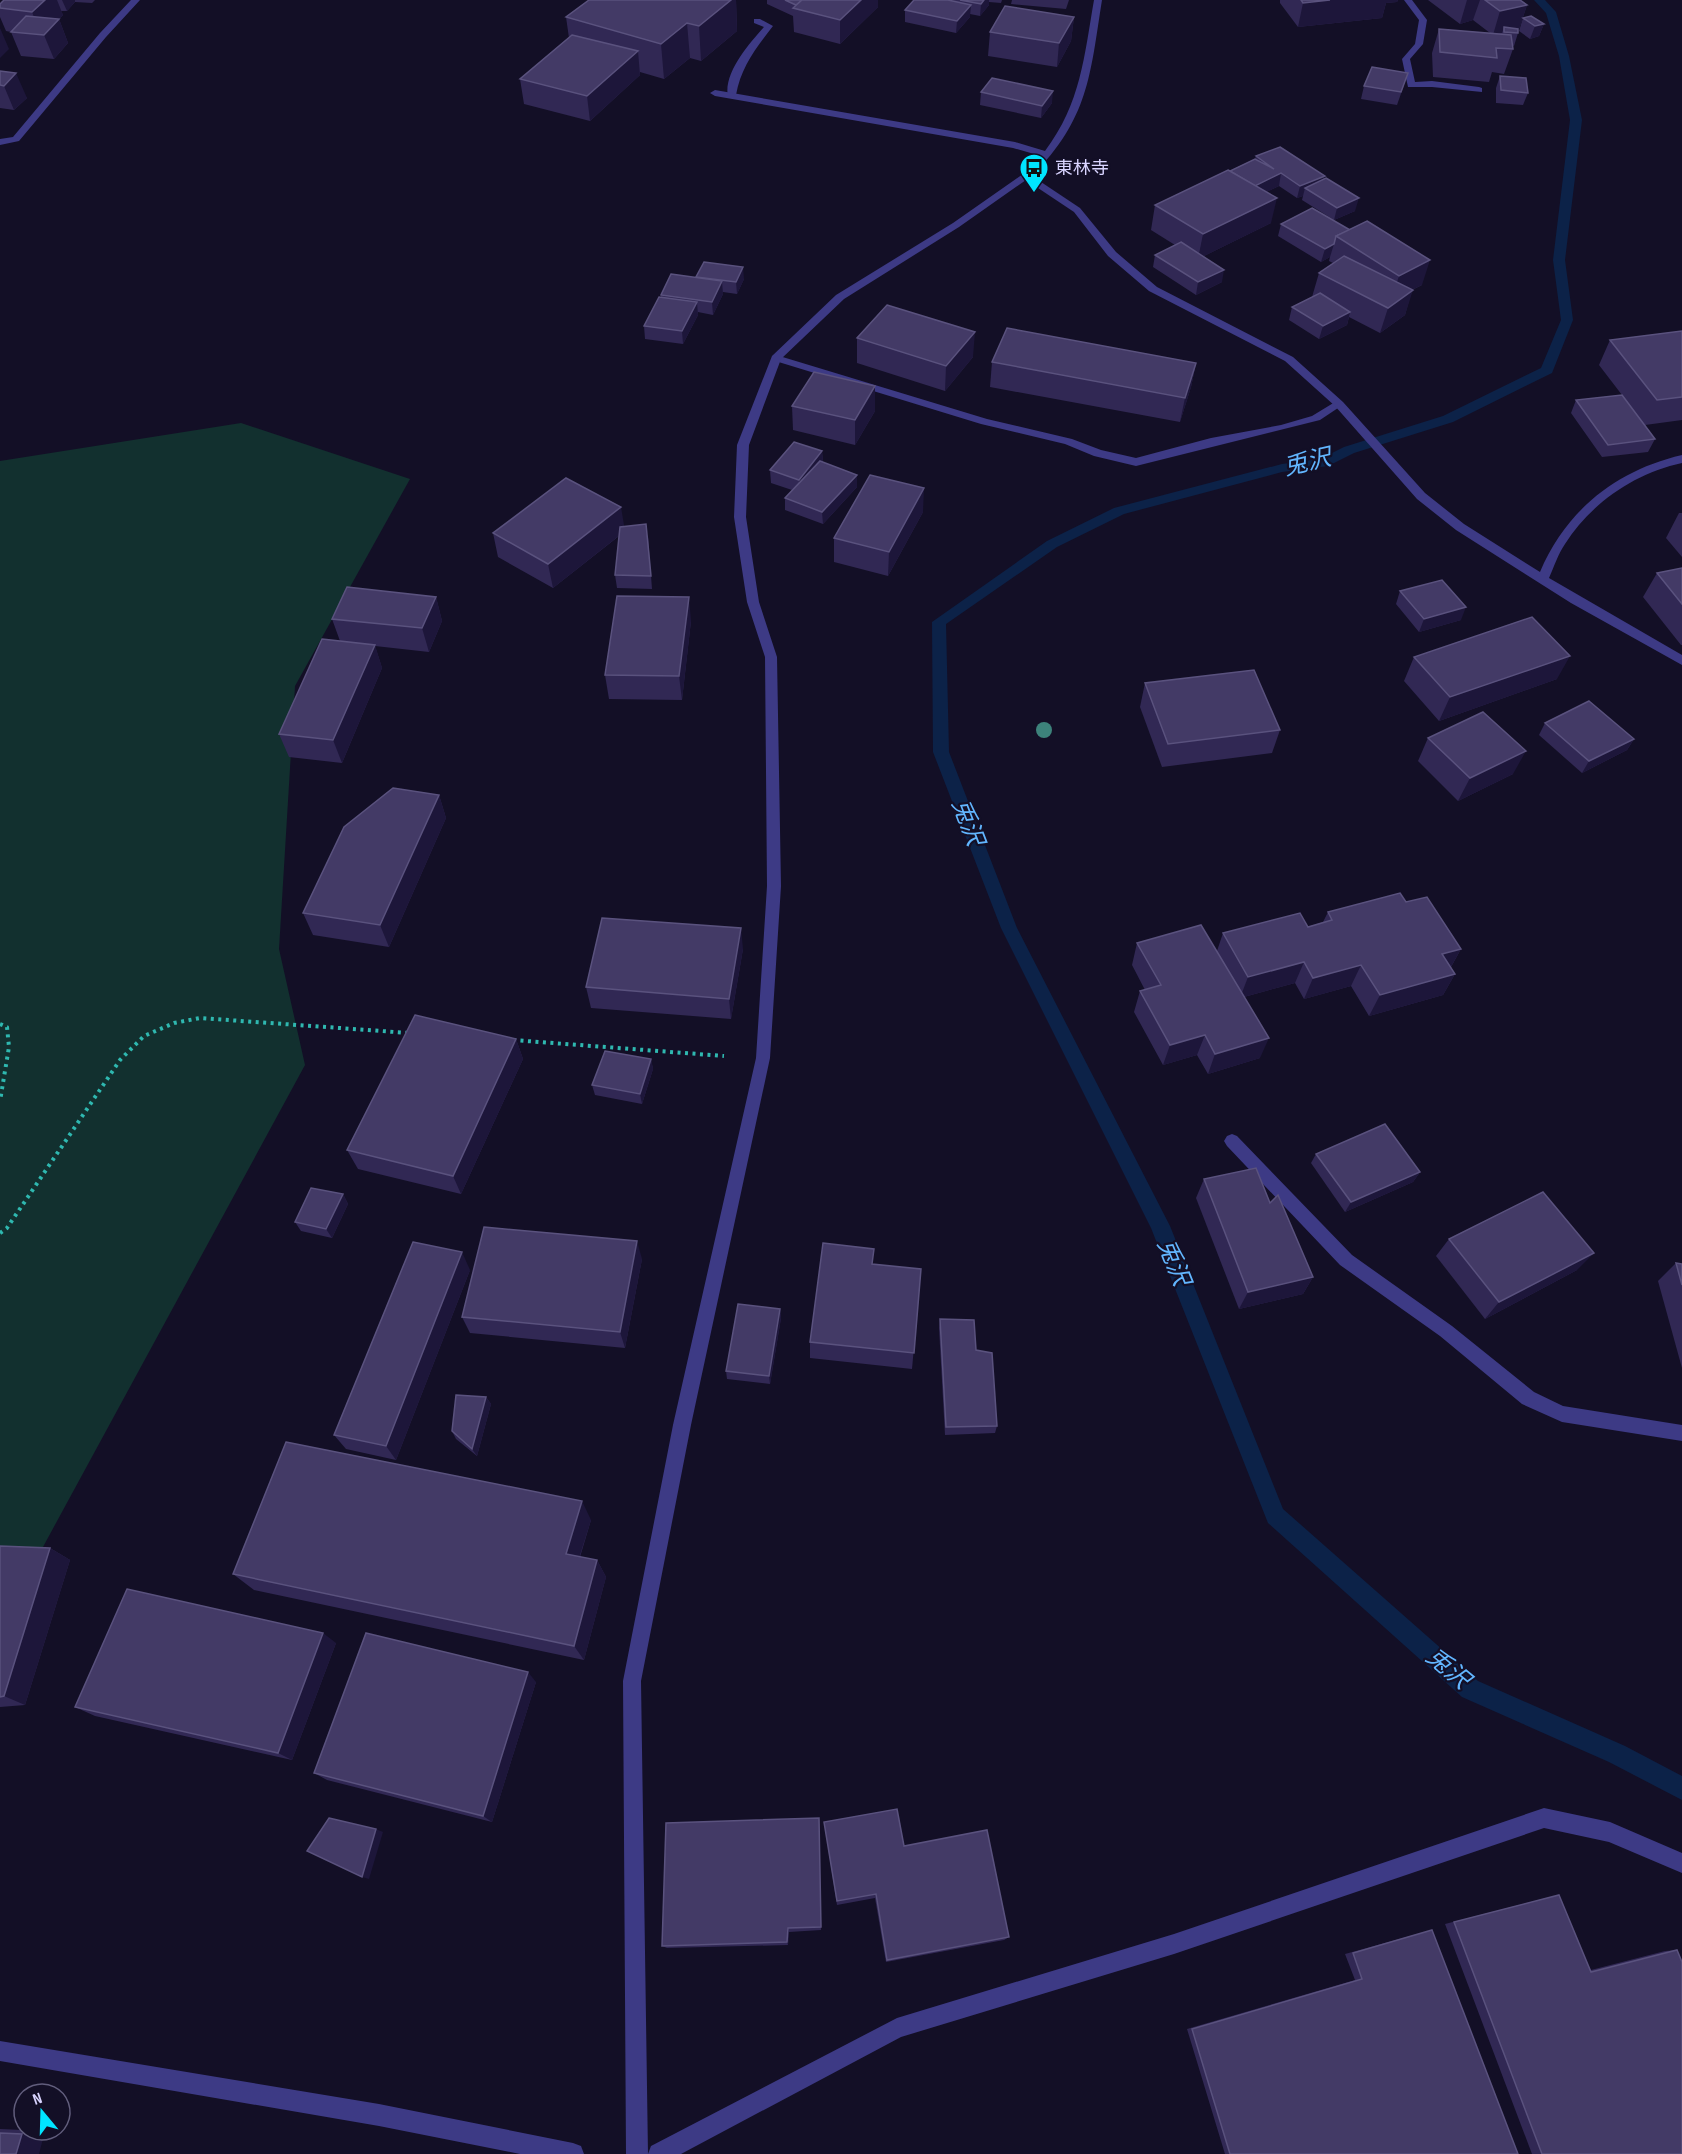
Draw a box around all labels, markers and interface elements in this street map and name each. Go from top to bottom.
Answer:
bus stop icon: 東林寺 [1018,152,1050,194]
place label: 東林寺 [1055,158,1109,179]
water label: 兎沢 [1280,442,1337,482]
water label: 兎沢 [945,795,991,853]
water label: 兎沢 [1151,1235,1197,1293]
water label: 兎沢 [1420,1642,1478,1697]
north arrow [12,2082,72,2142]
text: N [30,2089,45,2110]

